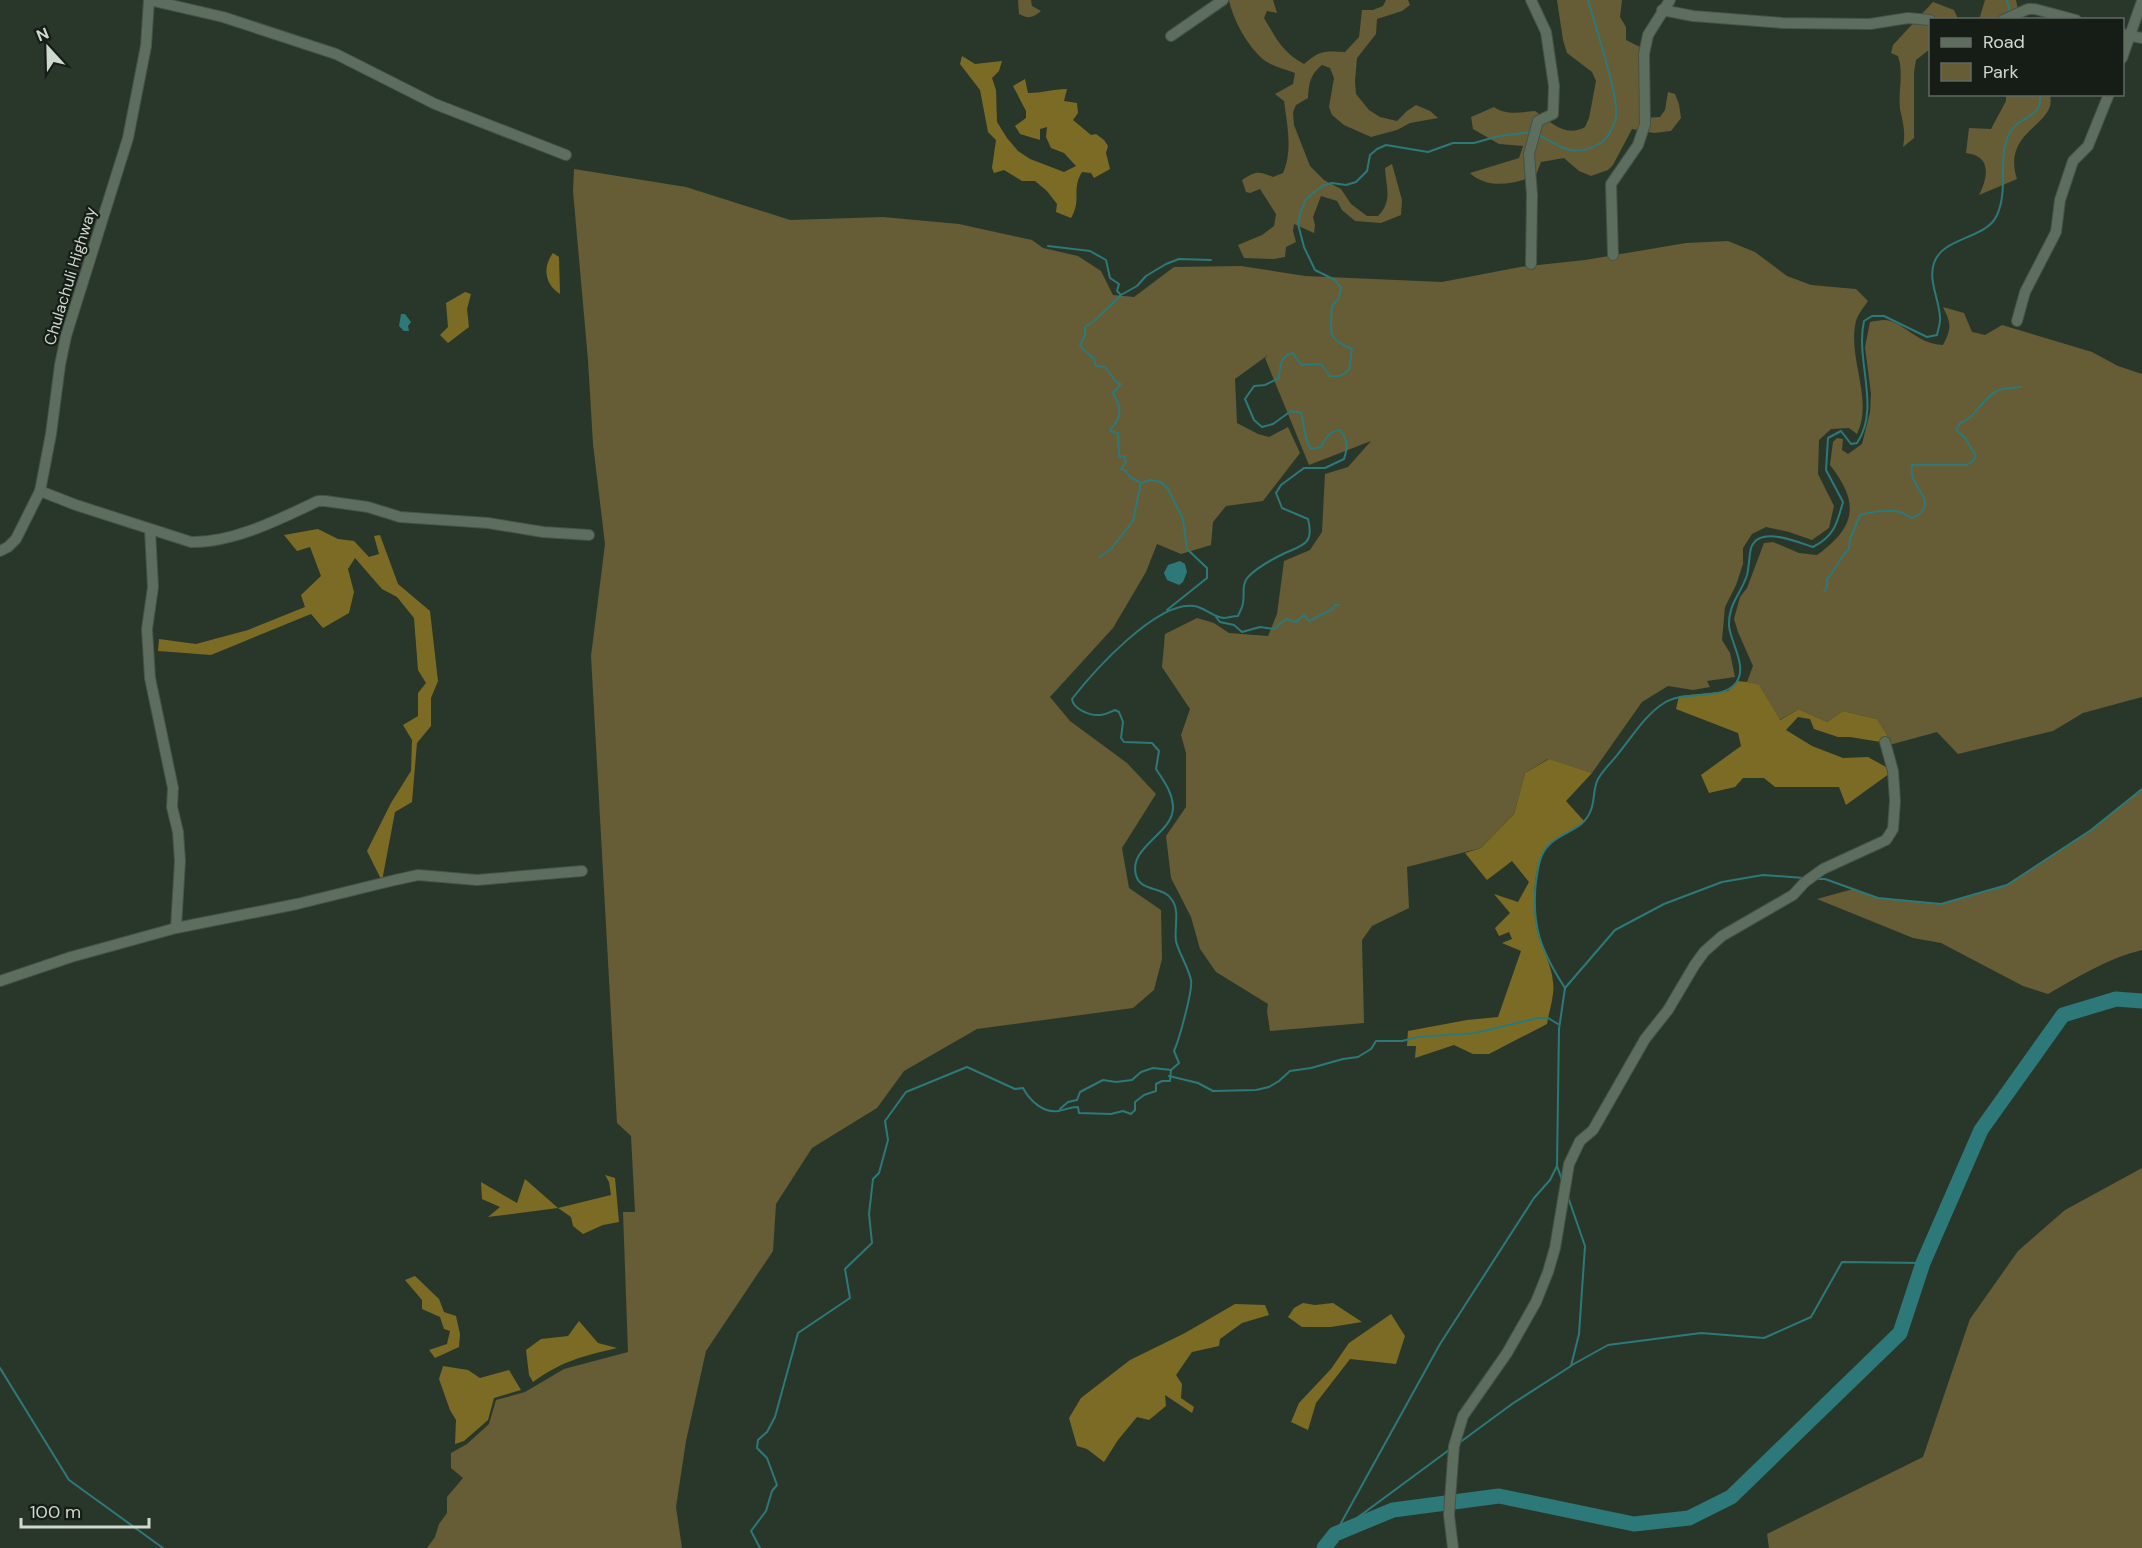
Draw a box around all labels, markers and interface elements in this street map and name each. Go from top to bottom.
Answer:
north arrow [18,18,78,78]
legend [1929,18,2124,96]
text: N [33,23,52,46]
text: Road [1983,30,2025,54]
text: Park [1983,60,2019,84]
street label: Chulachuli Highway [39,204,101,348]
scale bar [21,1491,148,1529]
text: 100 m [30,1500,81,1524]

